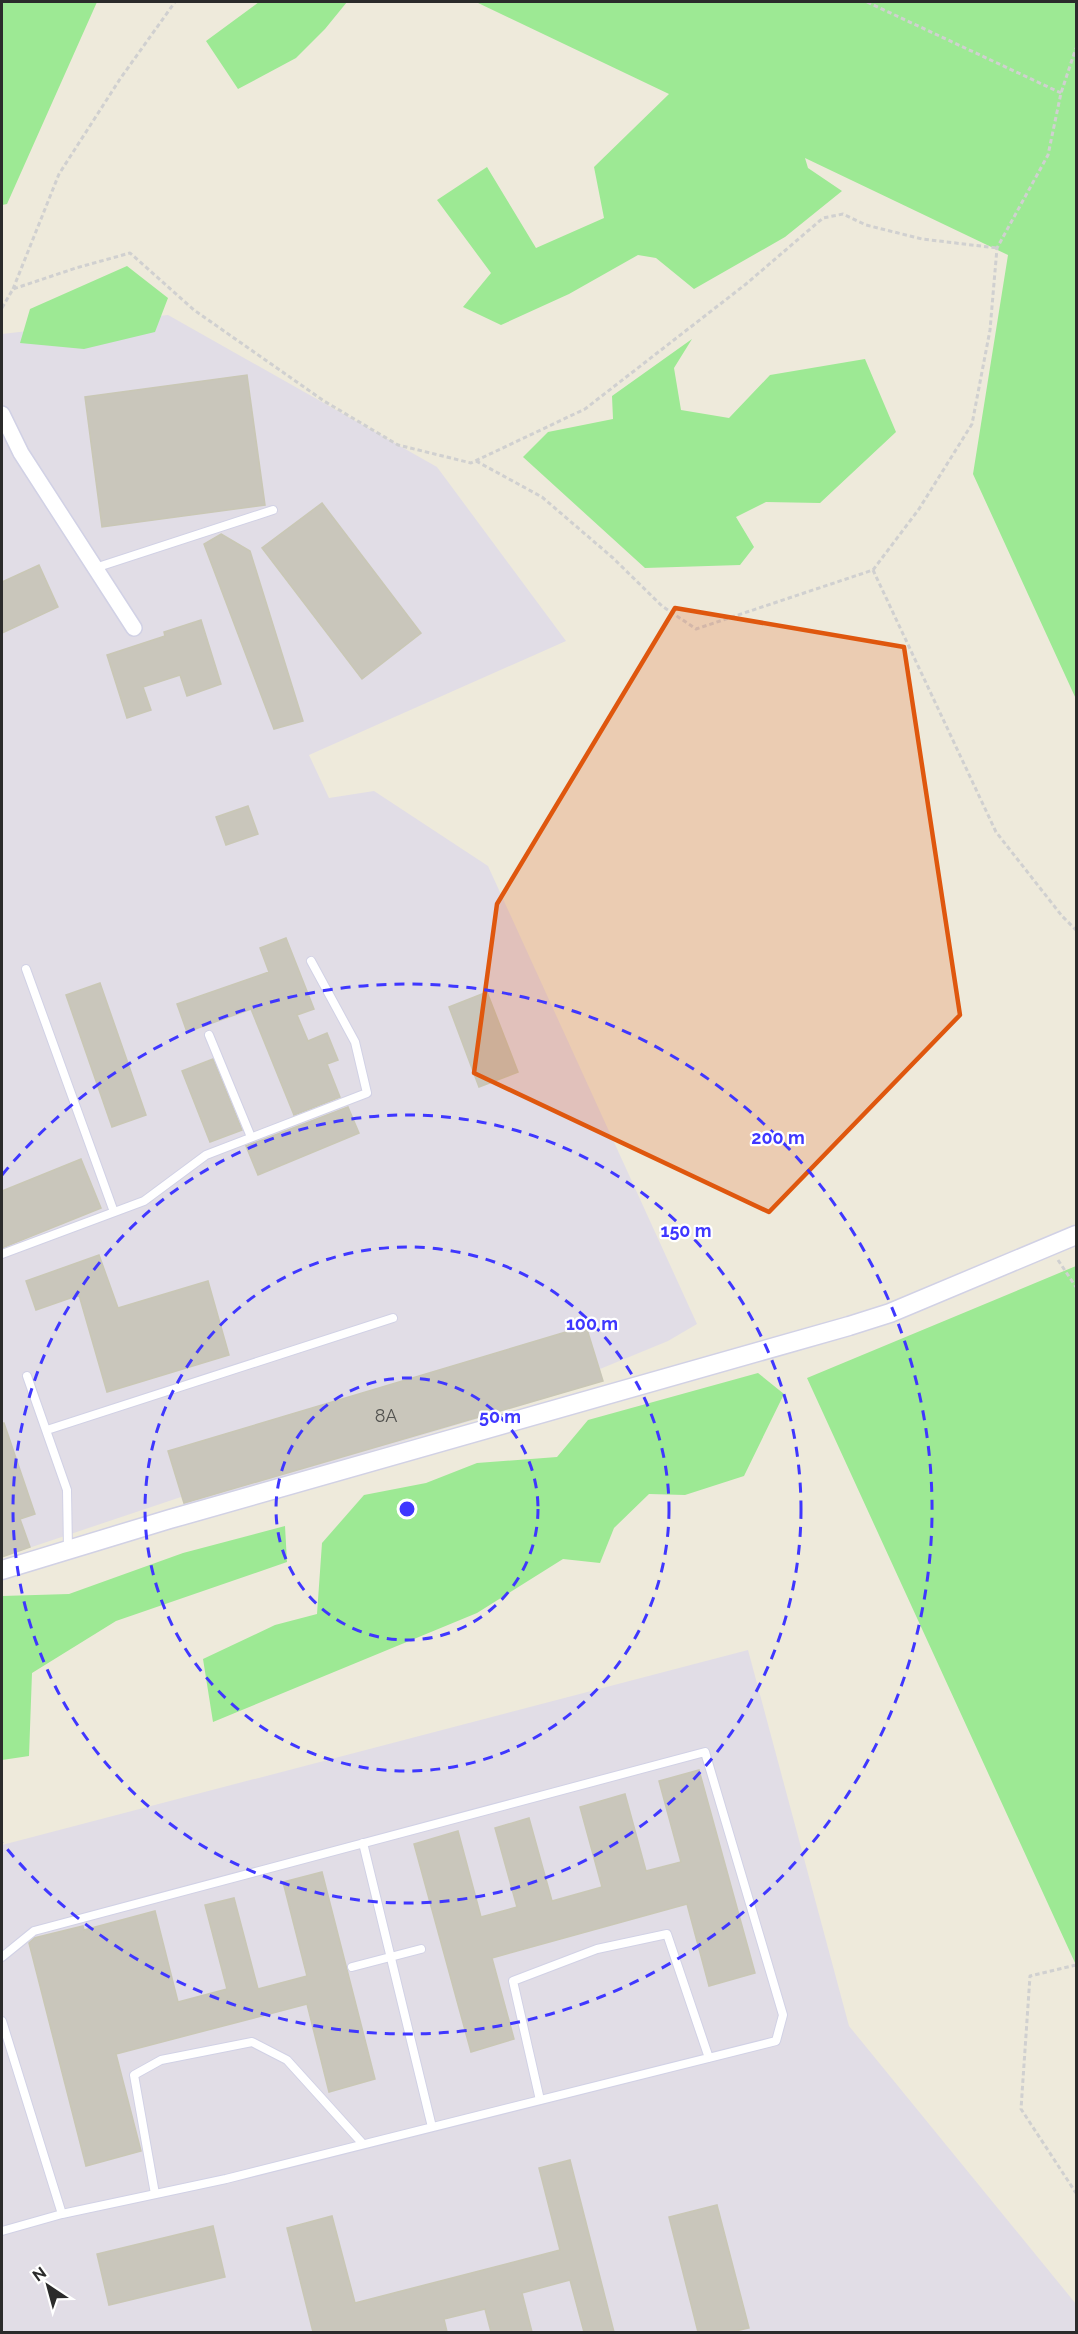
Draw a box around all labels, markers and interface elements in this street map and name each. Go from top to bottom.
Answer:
text: 200 m [751,1127,805,1148]
text: 150 m [661,1220,712,1241]
text: 100 m [566,1313,618,1334]
house number: 8А [375,1405,397,1426]
text: 50 m [479,1406,521,1427]
centre of rings [397,1499,417,1519]
north arrow [18,2256,78,2316]
text: N [29,2263,50,2286]

